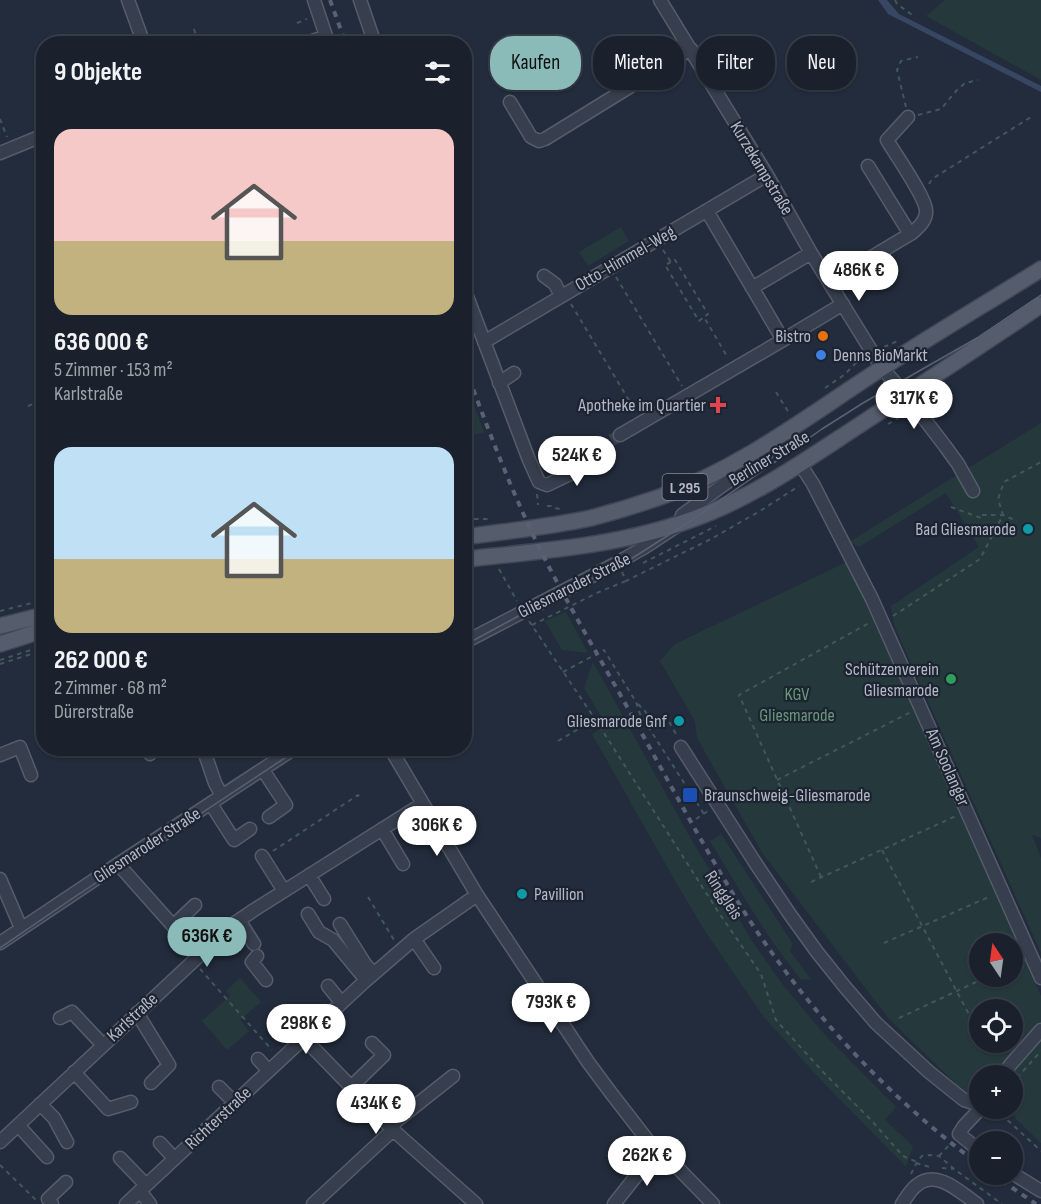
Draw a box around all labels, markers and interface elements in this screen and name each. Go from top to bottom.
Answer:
chip: Kaufen [490,36,581,90]
chip: Mieten [593,36,684,90]
chip: Filter [696,36,775,90]
chip: Neu [787,36,856,90]
icon: filters [421,56,454,89]
text: 9 Objekte [54,57,142,88]
street label: Kurzekampstraße [725,118,798,219]
icon: home [200,168,308,276]
street label: Otto-Himmel-Weg [572,221,679,296]
pin: 486K € [810,251,908,302]
text: 486K € [833,258,885,282]
place label: Bistro [775,326,811,347]
text: 636 000 € [54,327,149,358]
marker: Bistro [816,329,830,343]
place label: Denns BioMarkt [833,345,928,366]
marker: Denns BioMarkt [814,348,828,362]
text: 5 Zimmer · 153 m² [54,358,173,382]
pin: 317K € [865,379,963,430]
text: Karlstraße [54,382,123,406]
text: 317K € [890,386,938,410]
place label: Apotheke im Quartier [577,395,706,416]
marker: Apotheke im Quartier [711,398,725,412]
street label: Berliner Straße [725,426,813,491]
pin: 524K € [528,436,626,487]
text: 524K € [552,443,602,467]
road number: L 295 [662,474,708,500]
icon: home [200,486,308,594]
place label: Bad Gliesmarode [915,519,1016,540]
marker: Bad Gliesmarode [1021,522,1035,536]
street label: Gliesmaroder Straße [515,548,634,623]
text: 262 000 € [54,645,148,676]
place label: Schützenverein Gliesmarode [845,659,939,701]
marker: Schützenverein Gliesmarode [944,672,958,686]
text: 2 Zimmer · 68 m² [54,676,167,700]
park label: KGV Gliesmarode [759,684,835,726]
text: Dürerstraße [54,700,134,724]
place label: Gliesmarode Gnf [567,711,668,732]
marker: Gliesmarode Gnf [672,714,686,728]
street label: Am Soolanger [921,724,974,809]
place label: Braunschweig-Gliesmarode [704,785,871,806]
marker: Braunschweig-Gliesmarode [681,786,699,804]
street label: Gliesmaroder Straße [90,803,205,888]
pin: 306K € [388,806,486,857]
text: 306K € [411,813,463,837]
street label: Ringgleis [700,867,747,924]
place label: Pavillion [534,884,584,905]
marker: Pavillion [515,887,529,901]
pin: 636K € [158,917,256,968]
text: 636K € [182,924,233,948]
north arrow [969,933,1023,987]
map controls [969,933,1023,1185]
pin: 793K € [502,983,600,1034]
street label: Karlstraße [102,989,162,1046]
text: 793K € [526,990,576,1014]
button: locate [969,999,1023,1053]
pin: 298K € [257,1004,355,1055]
text: 298K € [281,1011,331,1035]
button: + [969,1065,1023,1119]
street label: Richterstraße [181,1082,256,1154]
pin: 434K € [327,1084,425,1135]
text: 434K € [351,1091,401,1115]
button: − [969,1131,1023,1185]
pin: 262K € [598,1136,696,1187]
text: 262K € [622,1143,672,1167]

